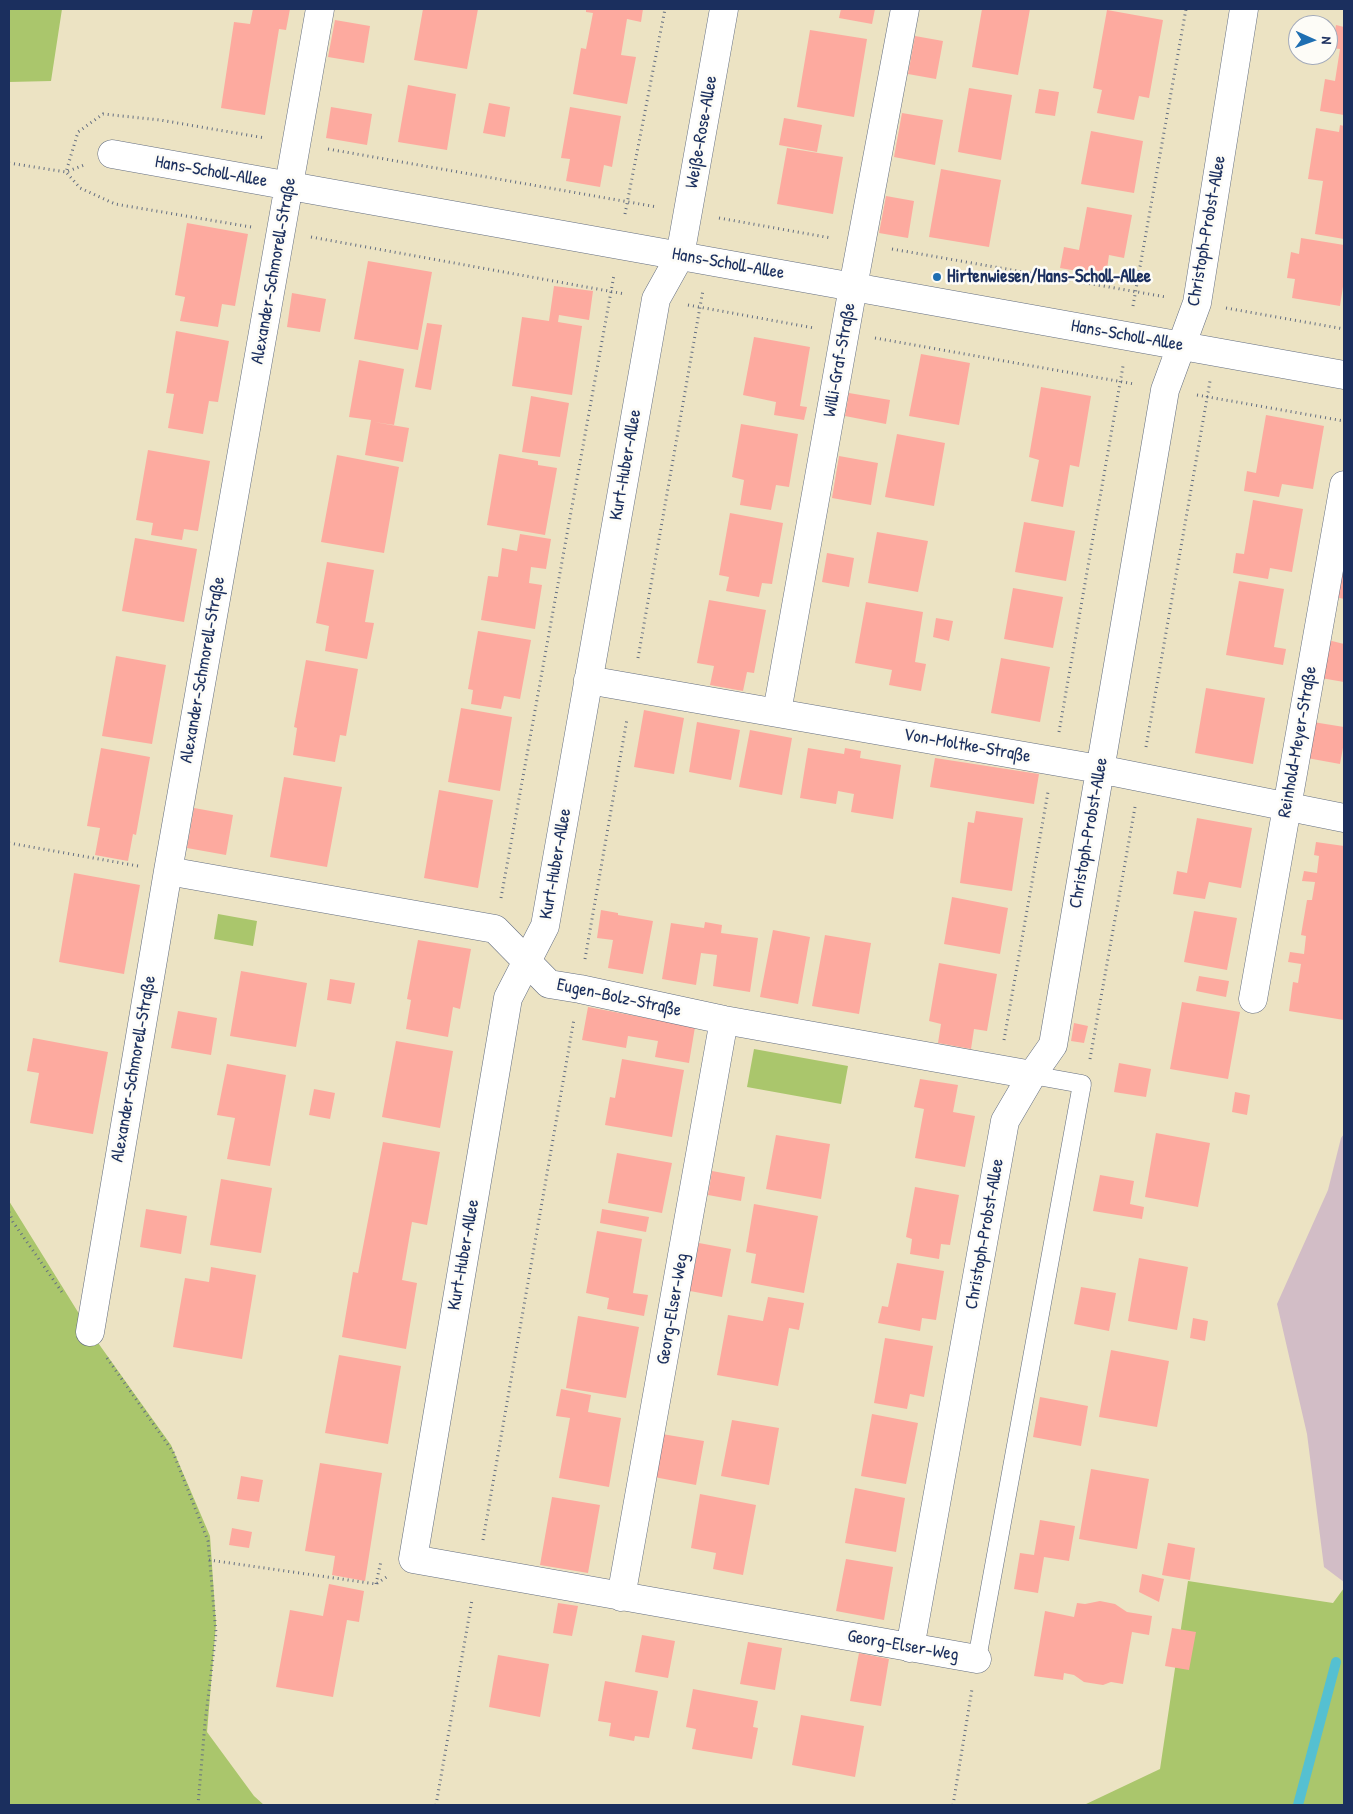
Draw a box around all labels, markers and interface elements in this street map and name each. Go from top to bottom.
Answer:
north arrow [1288,15,1338,65]
text: N [1318,36,1337,45]
street label: Weiße-Rose-Allee [681,74,723,190]
street label: Hans-Scholl-Allee [153,151,269,193]
street label: Christoph-Probst-Allee [1183,154,1231,308]
street label: Alexander-Schmorell-Straße [247,176,301,366]
street label: Hans-Scholl-Allee [670,243,786,285]
place label: Hirtenwiesen/Hans-Scholl-Allee [947,266,1151,288]
marker: Hirtenwiesen/Hans-Scholl-Allee [931,271,943,283]
street label: Willi-Graf-Straße [819,301,861,419]
street label: Hans-Scholl-Allee [1069,315,1185,357]
street label: Kurt-Huber-Allee [606,408,646,522]
street label: Alexander-Schmorell-Straße [176,575,230,765]
street label: Reinhold-Meyer-Straße [1274,665,1322,819]
street label: Von-Moltke-Straße [902,724,1032,768]
street label: Christoph-Probst-Allee [1065,756,1113,910]
street label: Kurt-Huber-Allee [536,807,576,921]
street label: Alexander-Schmorell-Straße [107,974,161,1164]
street label: Eugen-Bolz-Straße [555,974,683,1022]
street label: Christoph-Probst-Allee [961,1157,1009,1311]
street label: Kurt-Huber-Allee [444,1198,484,1312]
street label: Georg-Elser-Weg [653,1252,693,1366]
street label: Georg-Elser-Weg [846,1626,960,1666]

